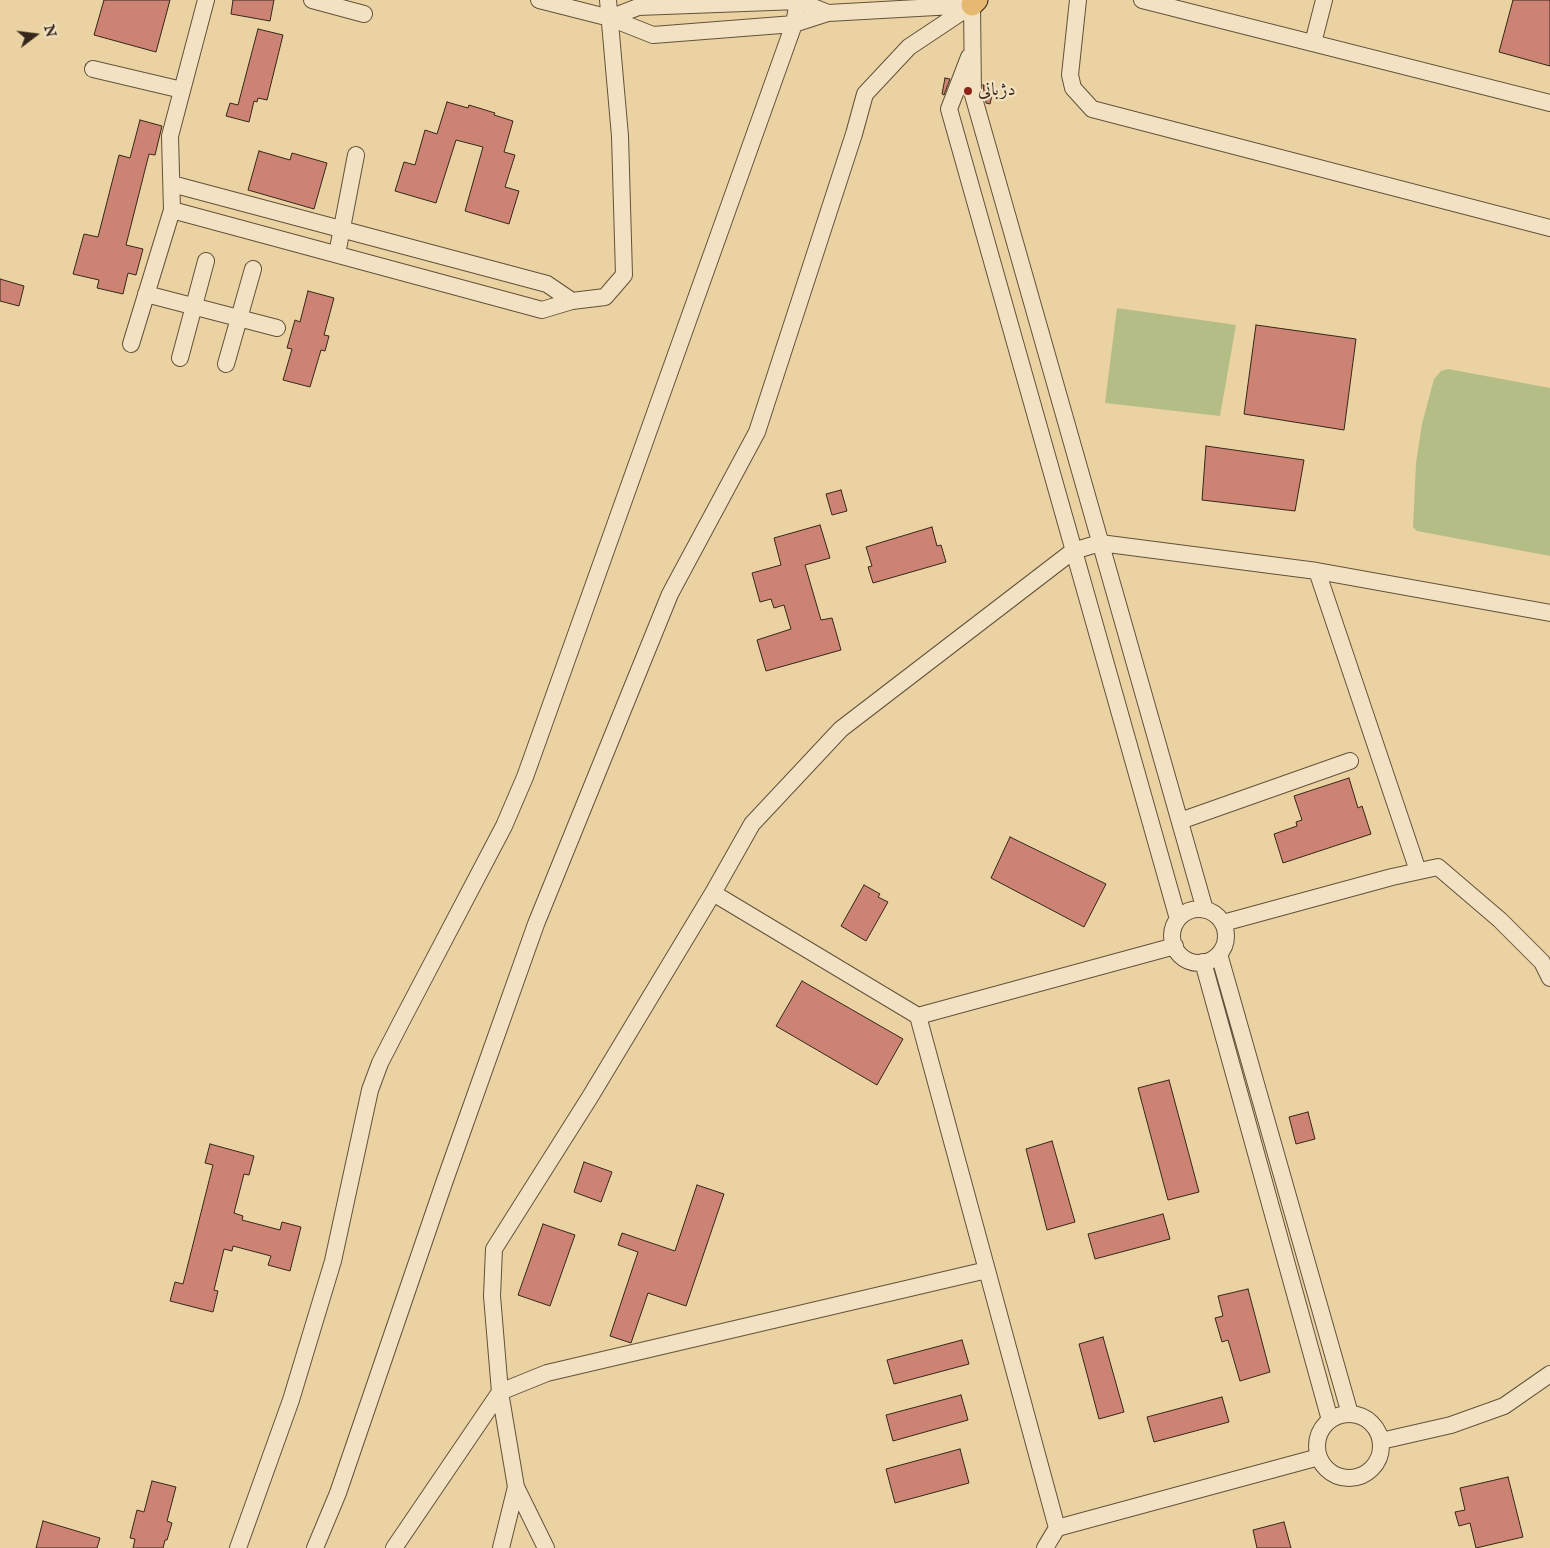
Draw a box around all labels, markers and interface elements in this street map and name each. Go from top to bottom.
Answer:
north arrow [10,10,60,60]
text: N [39,23,60,39]
place label: دژبانی [978,80,1016,102]
marker: دژبانی [962,85,974,97]

